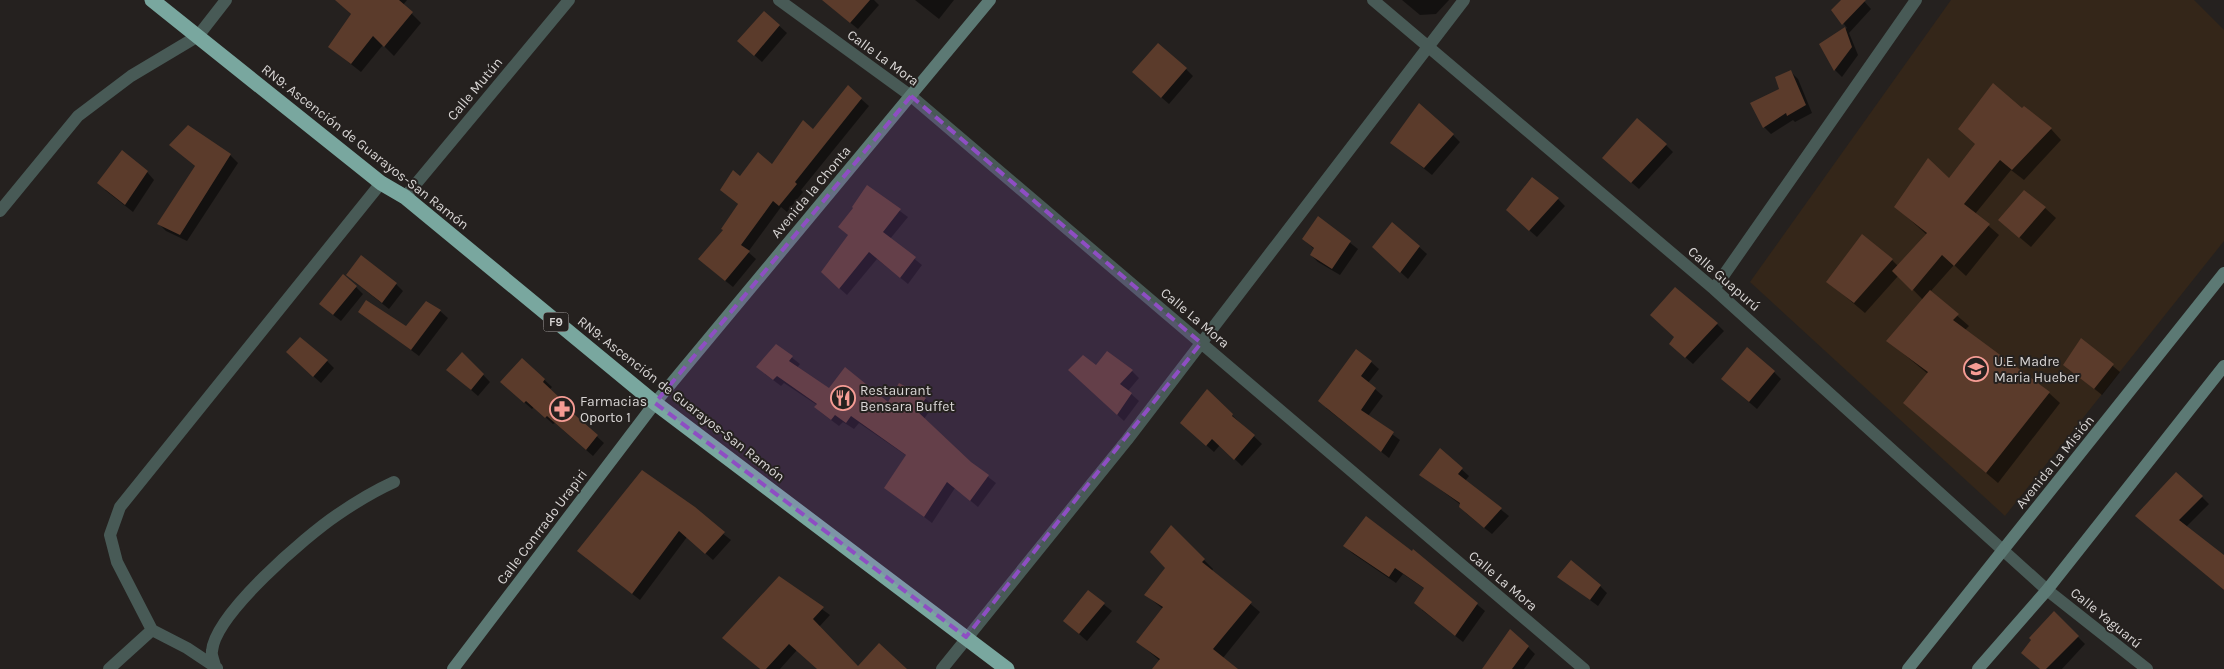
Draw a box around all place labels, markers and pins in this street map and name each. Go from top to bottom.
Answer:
place label: U.E. Madre Maria Hueber [1994,353,2080,386]
school or university icon: U.E. Madre Maria Hueber [1963,356,1989,382]
place label: Restaurant Bensara Buffet [860,382,955,415]
restaurant icon: Restaurant Bensara Buffet [830,385,856,411]
place label: Farmacias Oporto 1 [580,393,647,426]
pharmacy icon: Farmacias Oporto 1 [549,396,575,422]

